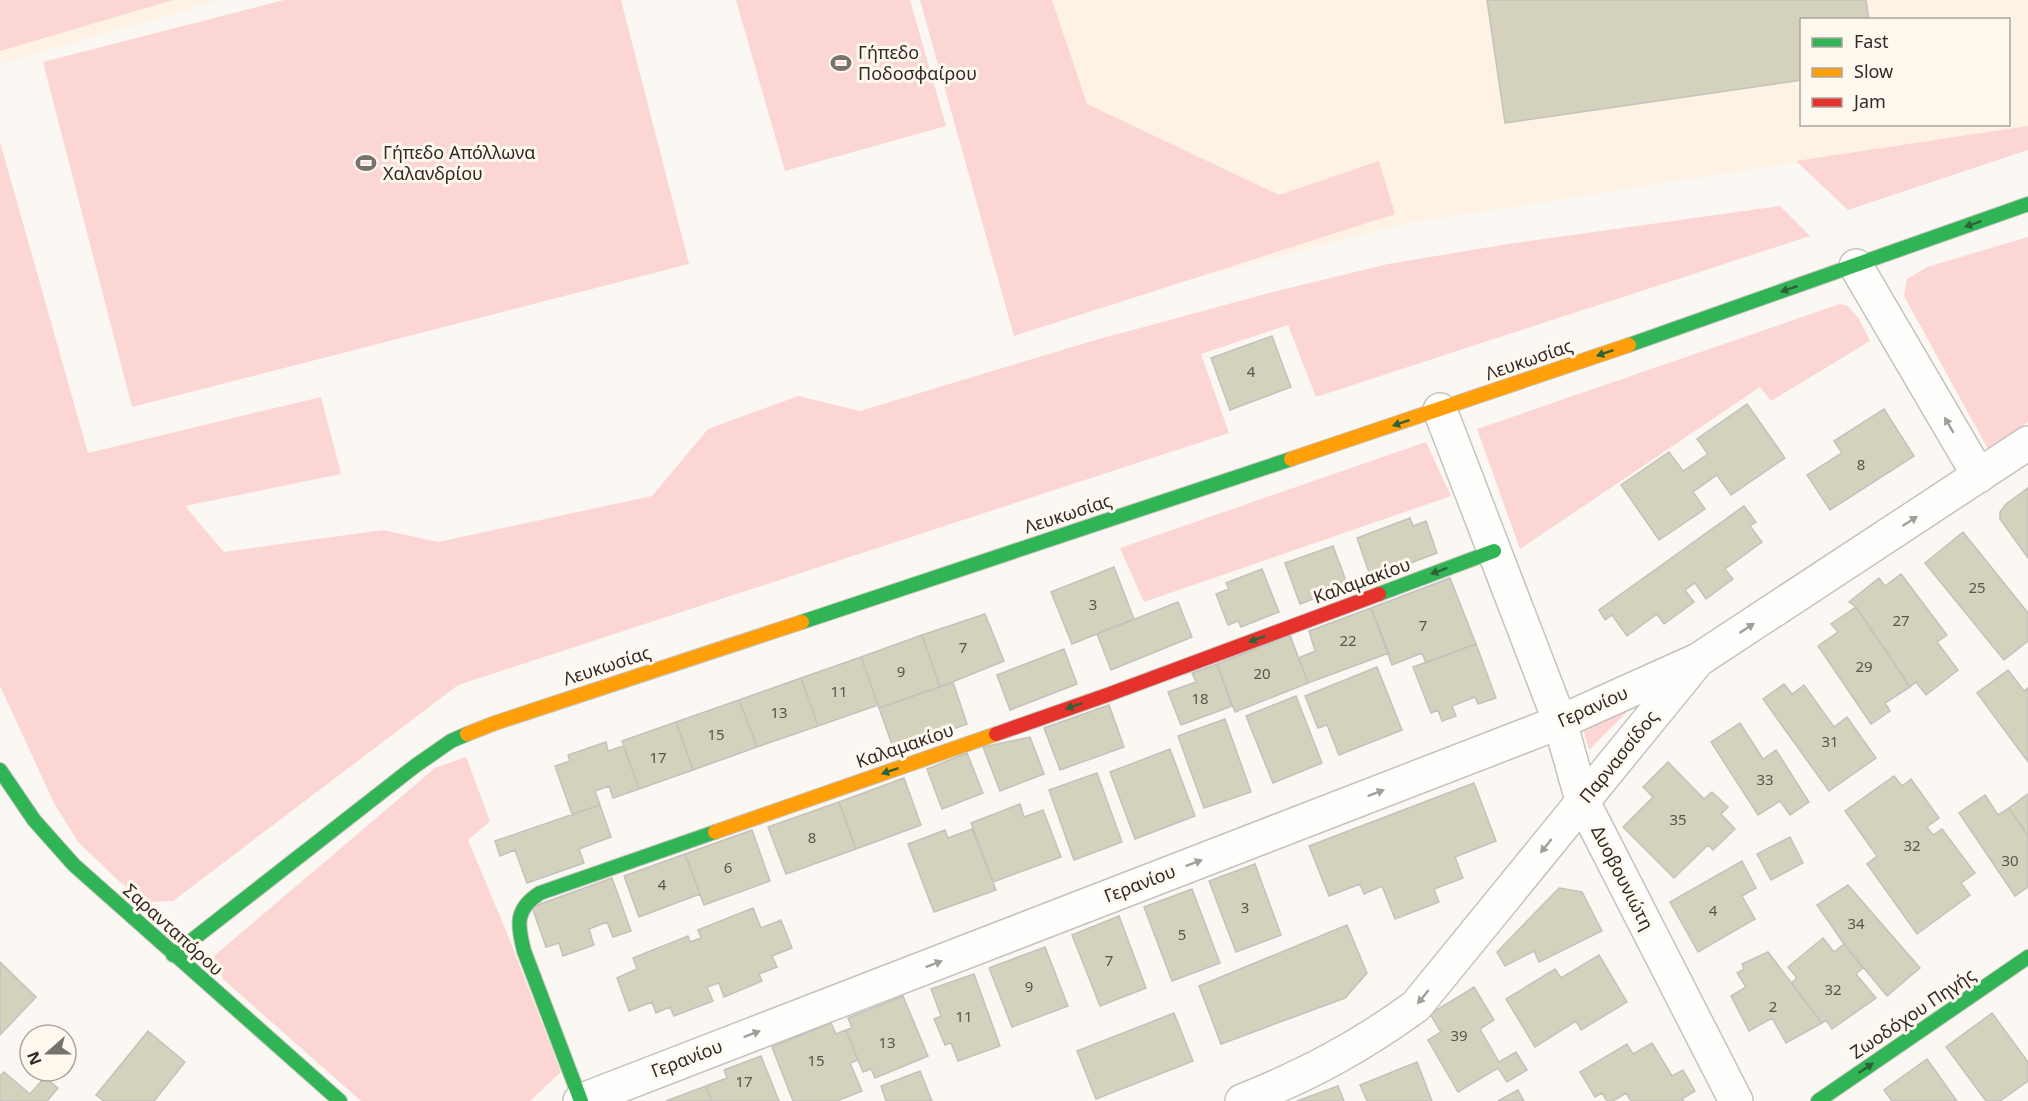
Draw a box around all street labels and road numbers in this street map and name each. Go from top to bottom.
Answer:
street label: Λευκωσίας [1482,333,1576,385]
street label: Λευκωσίας [1021,488,1115,538]
street label: Καλαμακίου [1310,551,1414,609]
street label: Λευκωσίας [560,640,654,690]
street label: Γερανίου [1554,680,1632,732]
street label: Παρνασσίδος [1573,705,1663,808]
street label: Καλαμακίου [853,717,957,773]
street label: Δυοβουνιώτη [1586,821,1660,934]
street label: Γερανίου [1100,858,1179,908]
street label: Σαρανταπόρου [118,878,229,981]
street label: Ζωοδόχου Πηγής [1845,962,1980,1064]
street label: Γερανίου [647,1033,726,1083]

